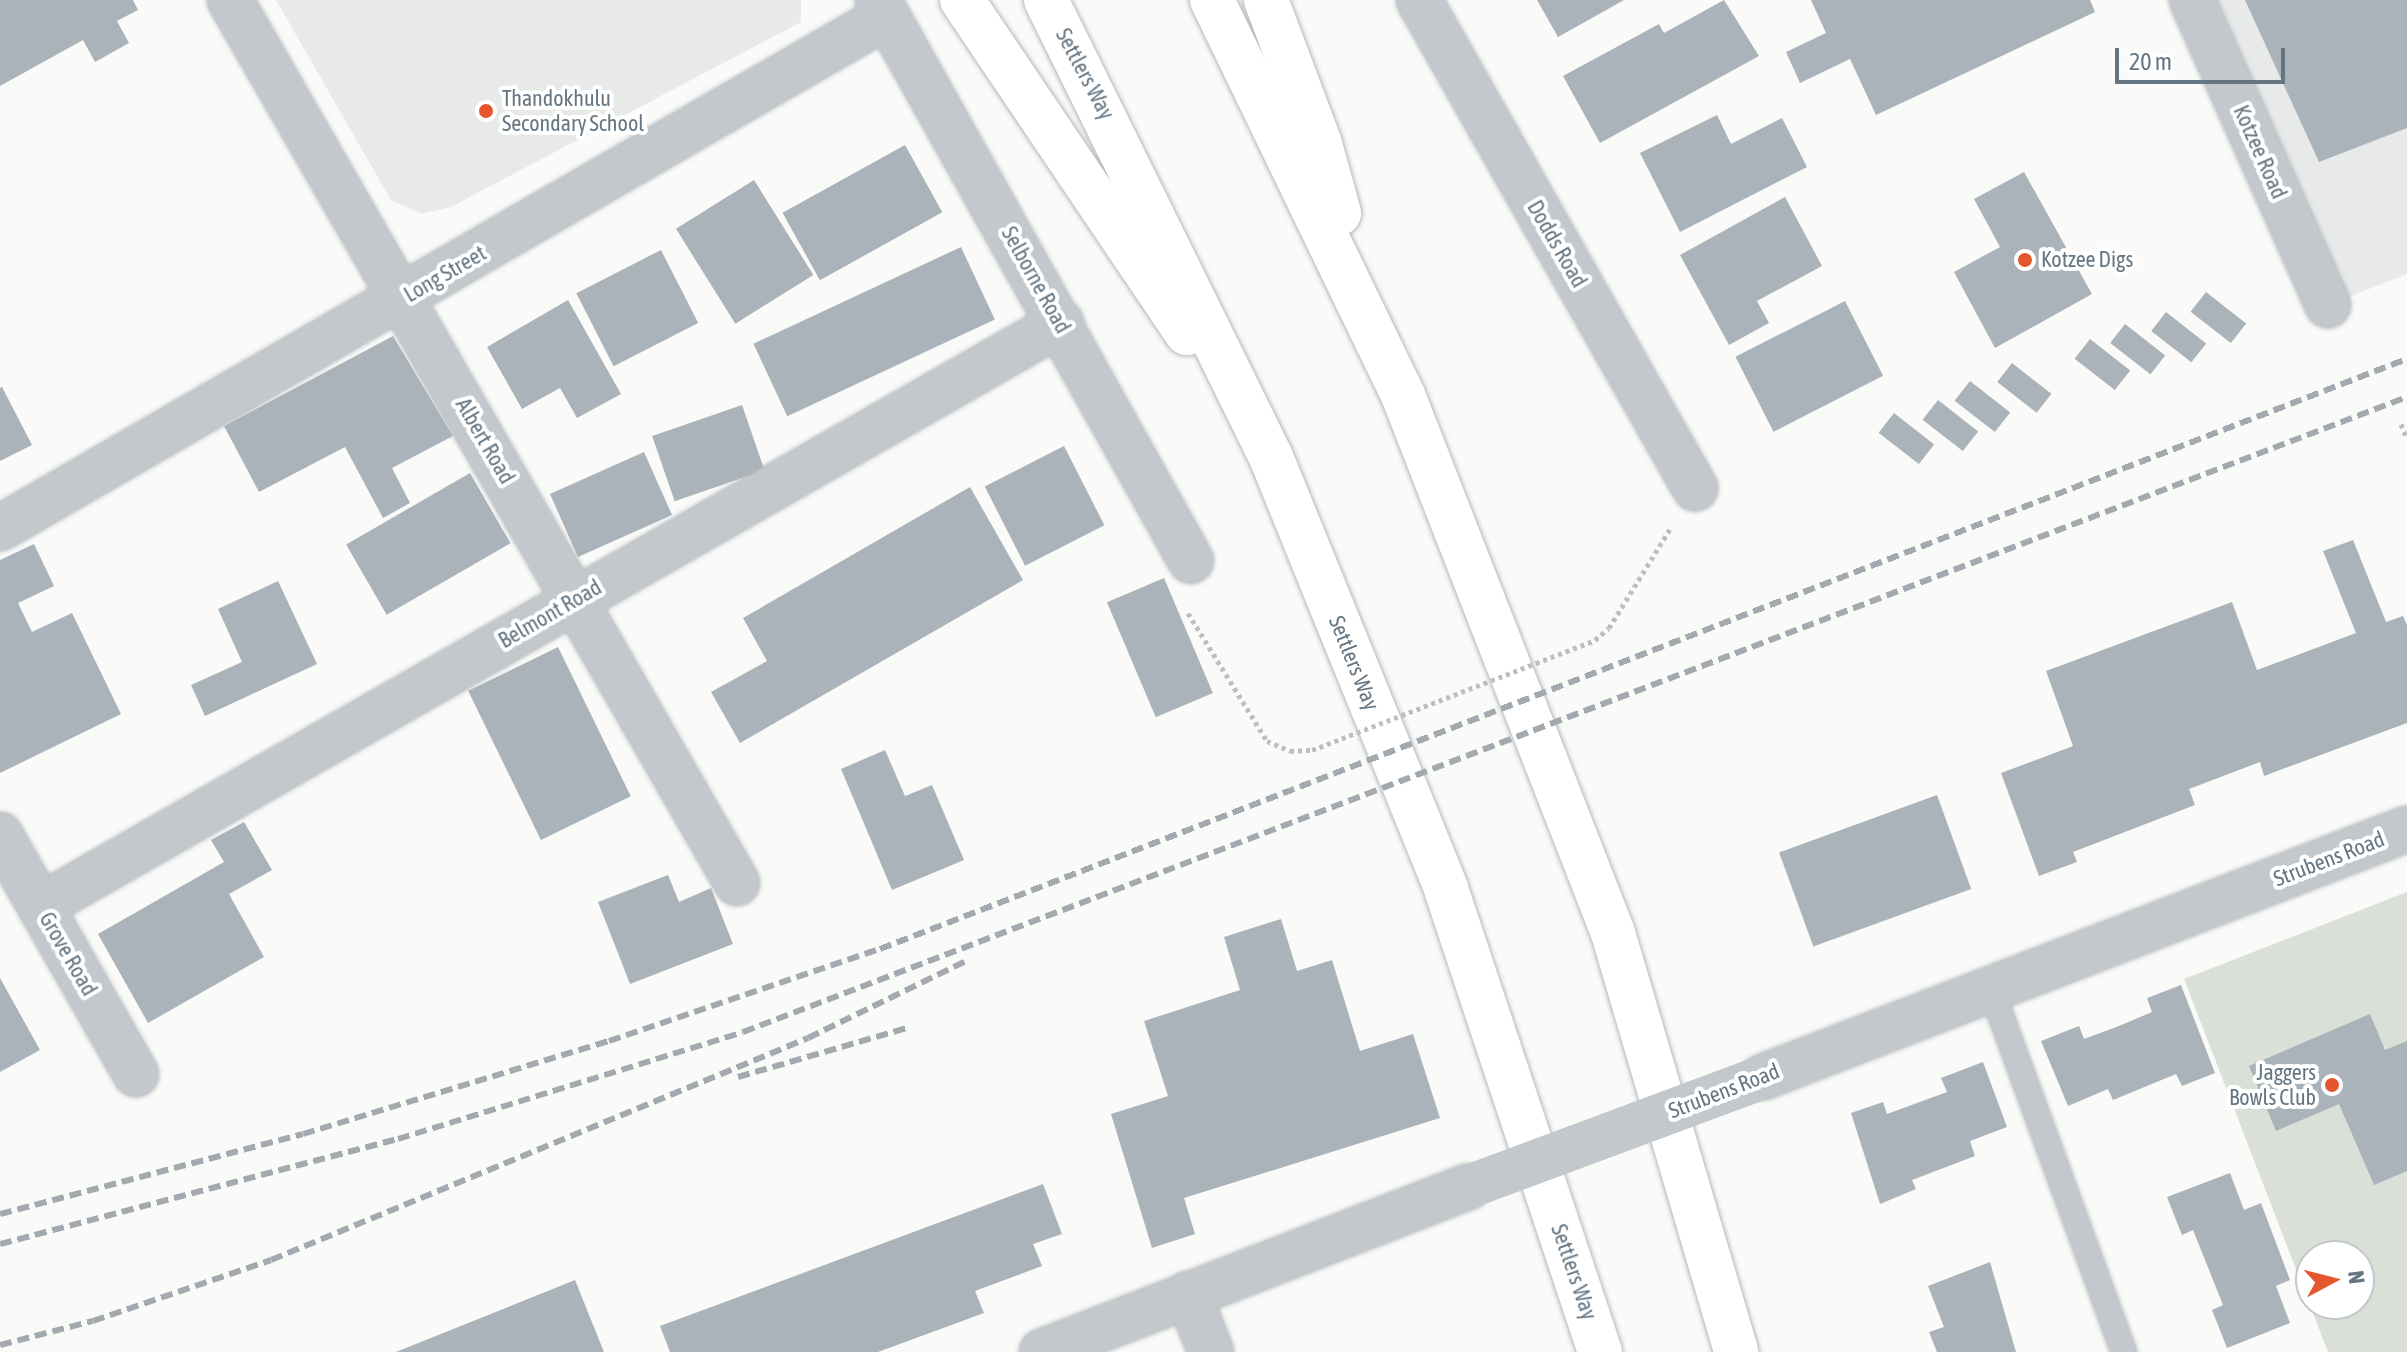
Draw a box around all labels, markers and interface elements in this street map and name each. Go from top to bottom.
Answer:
street label: Settlers Way [1050,24,1120,124]
scale bar [2119,32,2289,82]
text: 20 m [2129,48,2172,75]
place label: Thandokhulu Secondary School [502,85,644,136]
street label: Kotzee Road [2228,101,2292,203]
marker: Thandokhulu Secondary School [477,102,495,120]
street label: Dodds Road [1521,196,1593,292]
street label: Selborne Road [996,222,1076,338]
street label: Long Street [399,240,491,308]
place label: Kotzee Digs [2041,247,2133,273]
marker: Kotzee Digs [2016,251,2034,269]
street label: Albert Road [450,393,520,489]
street label: Belmont Road [494,574,606,654]
street label: Settlers Way [1323,612,1385,714]
street label: Strubens Road [2270,826,2388,892]
street label: Grove Road [34,908,102,1000]
street label: Strubens Road [1665,1058,1783,1124]
place label: Jaggers Bowls Club [2229,1059,2316,1110]
marker: Jaggers Bowls Club [2323,1076,2341,1094]
street label: Settlers Way [1545,1221,1603,1323]
north arrow [2295,1240,2375,1320]
text: N [2343,1269,2371,1285]

